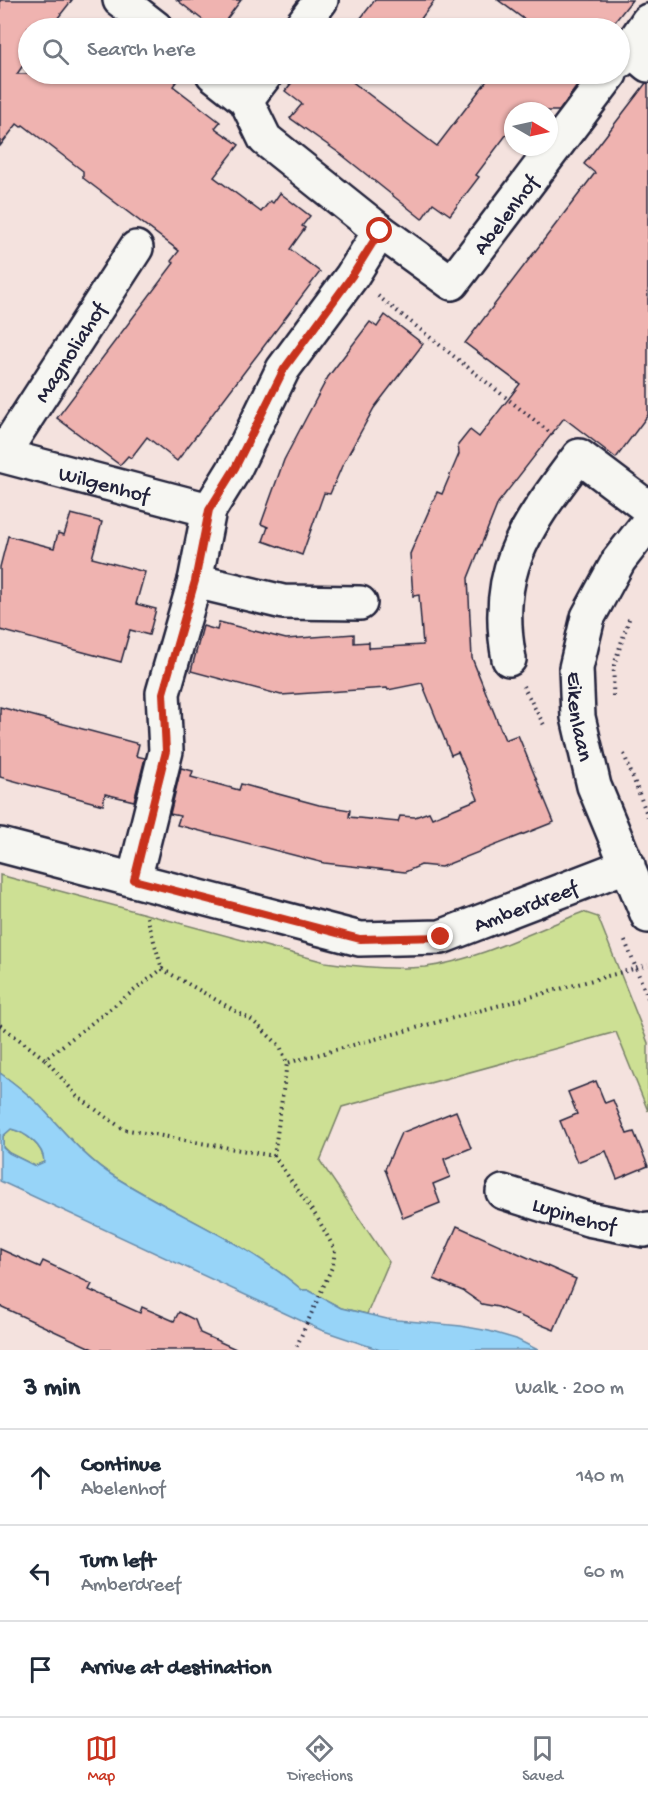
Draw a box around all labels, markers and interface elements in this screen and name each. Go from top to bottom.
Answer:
search box [18,18,630,84]
icon: search [39,35,72,68]
text: Search here [87,38,195,64]
north arrow [504,102,558,156]
street label: Abelenhof [469,170,547,261]
route start [366,217,392,243]
street label: Magnoliahof [30,297,115,409]
street label: Wilgenhof [55,462,154,511]
street label: Eikenlaan [559,671,597,765]
street label: Amberdreef [471,876,584,940]
route end [427,923,453,949]
street label: Lupinehof [528,1193,620,1242]
text: 3 min [24,1374,80,1405]
text: Walk · 200 m [515,1378,624,1401]
text: Continue [81,1453,161,1479]
icon: ahead [24,1461,57,1494]
text: 140 m [576,1466,624,1489]
text: Abelenhof [81,1479,165,1502]
text: Turn left [81,1549,155,1575]
icon: left [24,1557,57,1590]
text: 60 m [584,1562,624,1585]
text: Amberdreef [81,1575,181,1598]
icon: arrive [24,1653,57,1686]
text: Arrive at destination [81,1656,271,1682]
tab: Map [85,1732,118,1787]
tab: Directions [287,1732,353,1787]
tab: Saved [522,1732,563,1787]

